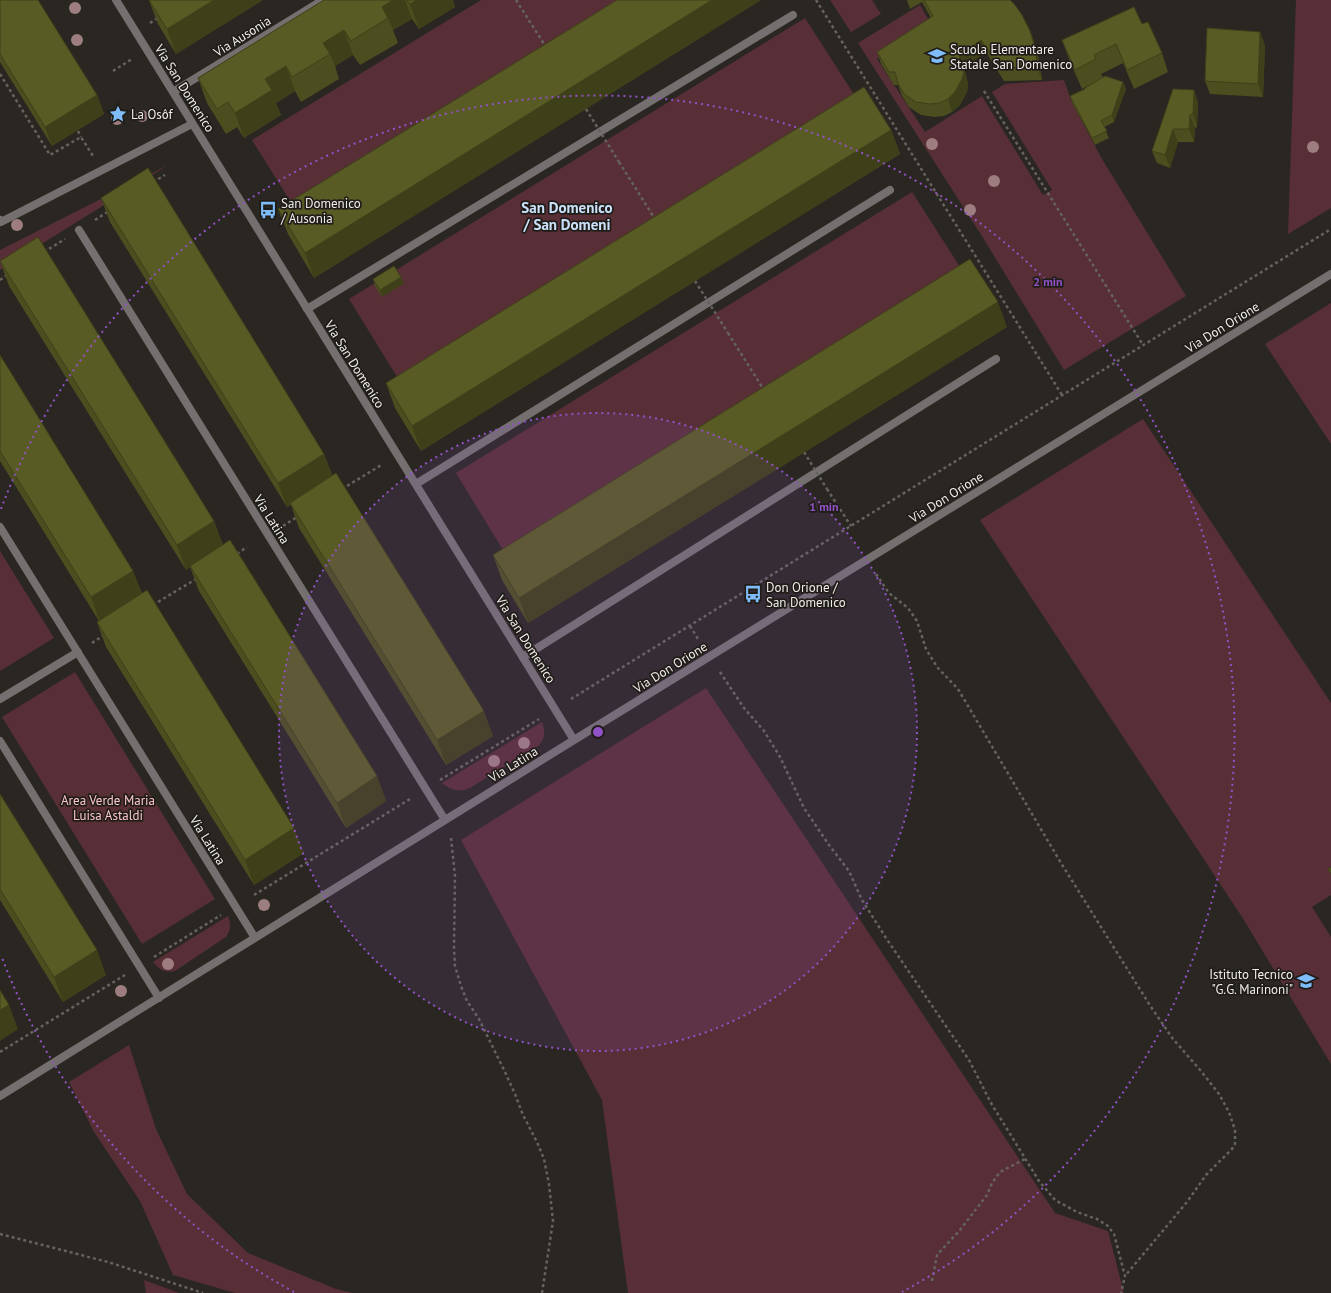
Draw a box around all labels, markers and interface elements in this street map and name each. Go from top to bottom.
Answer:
street label: Via Ausonia [210,12,274,61]
street label: Via San Domenico [150,40,218,135]
place label: Scuola Elementare Statale San Domenico [950,41,1072,73]
school or university icon: Scuola Elementare Statale San Domenico [927,46,947,66]
place icon: La Osôf [108,104,128,124]
place label: La Osôf [131,106,174,123]
place label: San Domenico / Ausonia [280,195,361,227]
district label: San Domenico / San Domeni [521,198,613,234]
bus stop icon: San Domenico / Ausonia [258,200,278,220]
text: 2 min [1033,274,1063,289]
street label: Via Don Orione [1181,298,1263,358]
street label: Via San Domenico [320,316,388,411]
street label: Via Don Orione [905,468,987,528]
street label: Via Latina [249,491,293,547]
text: 1 min [809,499,839,514]
place label: Don Orione / San Domenico [766,579,846,611]
bus stop icon: Don Orione / San Domenico [743,584,763,604]
street label: Via San Domenico [491,591,559,686]
street label: Via Don Orione [629,638,711,698]
centre of rings [591,725,605,739]
street label: Via Latina [485,743,541,787]
park label: Area Verde Maria Luisa Astaldi [61,792,155,824]
street label: Via Latina [185,812,229,868]
place label: Istituto Tecnico "G.G. Marinoni" [1209,966,1293,998]
school or university icon: Istituto Tecnico "G.G. Marinoni" [1296,971,1316,991]

